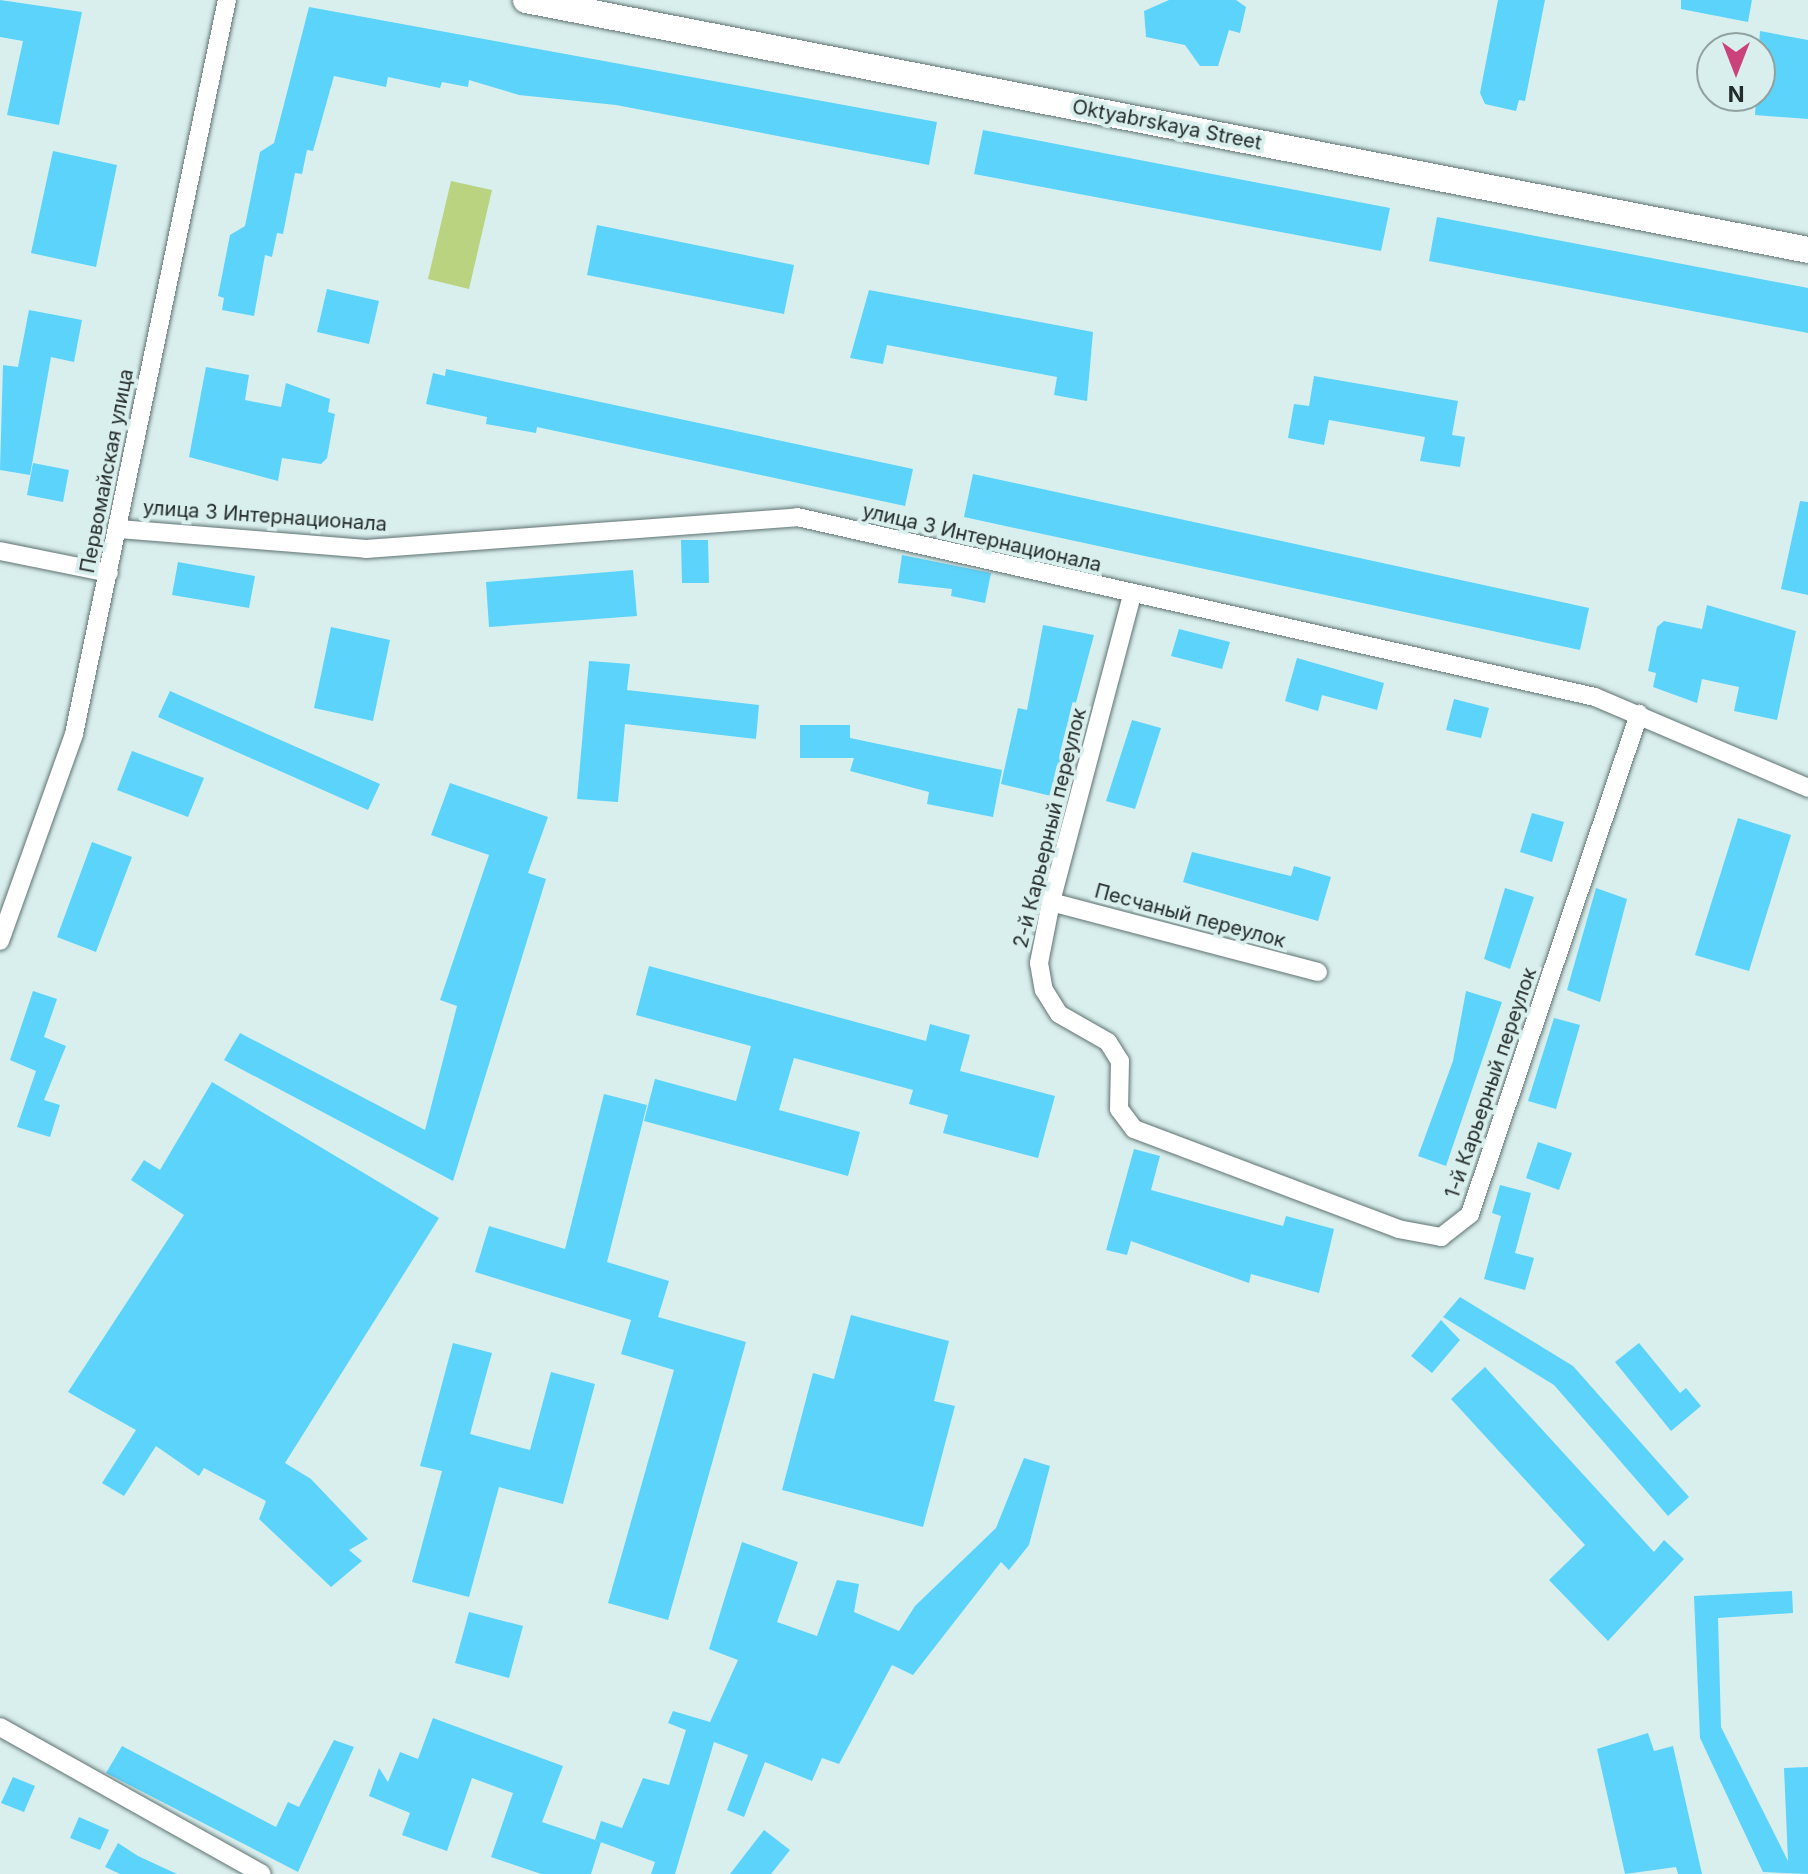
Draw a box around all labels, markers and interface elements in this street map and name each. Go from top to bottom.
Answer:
north arrow [1696,32,1776,112]
text: N [1728,81,1744,107]
street label: Oktyabrskaya Street [1070,95,1264,155]
street label: Первомайская улица [75,367,139,575]
street label: улица 3 Интернационала [142,495,388,537]
street label: улица 3 Интернационала [860,499,1104,577]
street label: 2-й Карьерный переулок [1009,706,1091,950]
street label: Песчаный переулок [1092,879,1288,953]
street label: 1-й Карьерный переулок [1440,965,1542,1201]

